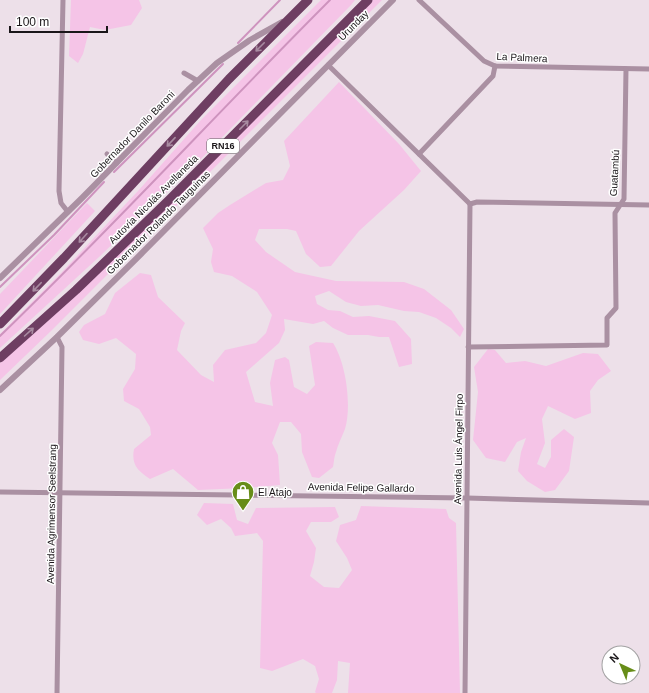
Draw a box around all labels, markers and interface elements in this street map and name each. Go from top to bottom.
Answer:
scale bar [10,8,107,34]
street label: Urunday [336,8,371,43]
text: 100 m [16,15,49,29]
one-way arrow [255,42,265,52]
street label: La Palmera [496,51,548,64]
street label: Gobernador Danilo Baroni [88,89,177,180]
one-way arrow [239,120,249,130]
one-way arrow [167,136,176,146]
road number: RN16 [207,139,239,153]
street label: Guatambú [608,149,621,197]
street label: Autovía Nicolás Avellaneda [107,152,200,246]
street label: Gobernador Rolando Tauguinas [104,168,212,276]
one-way arrow [79,232,88,243]
one-way arrow [32,282,42,292]
one-way arrow [24,327,34,337]
street label: Avenida Luis Ángel Firpo [451,393,465,505]
street label: Avenida Agrimensor Seelstrang [45,444,58,584]
shop icon: El Atajo [230,479,256,512]
street label: Avenida Felipe Gallardo [308,481,415,494]
place label: El Atajo [258,487,292,498]
north arrow [601,645,641,685]
text: N [607,651,621,665]

